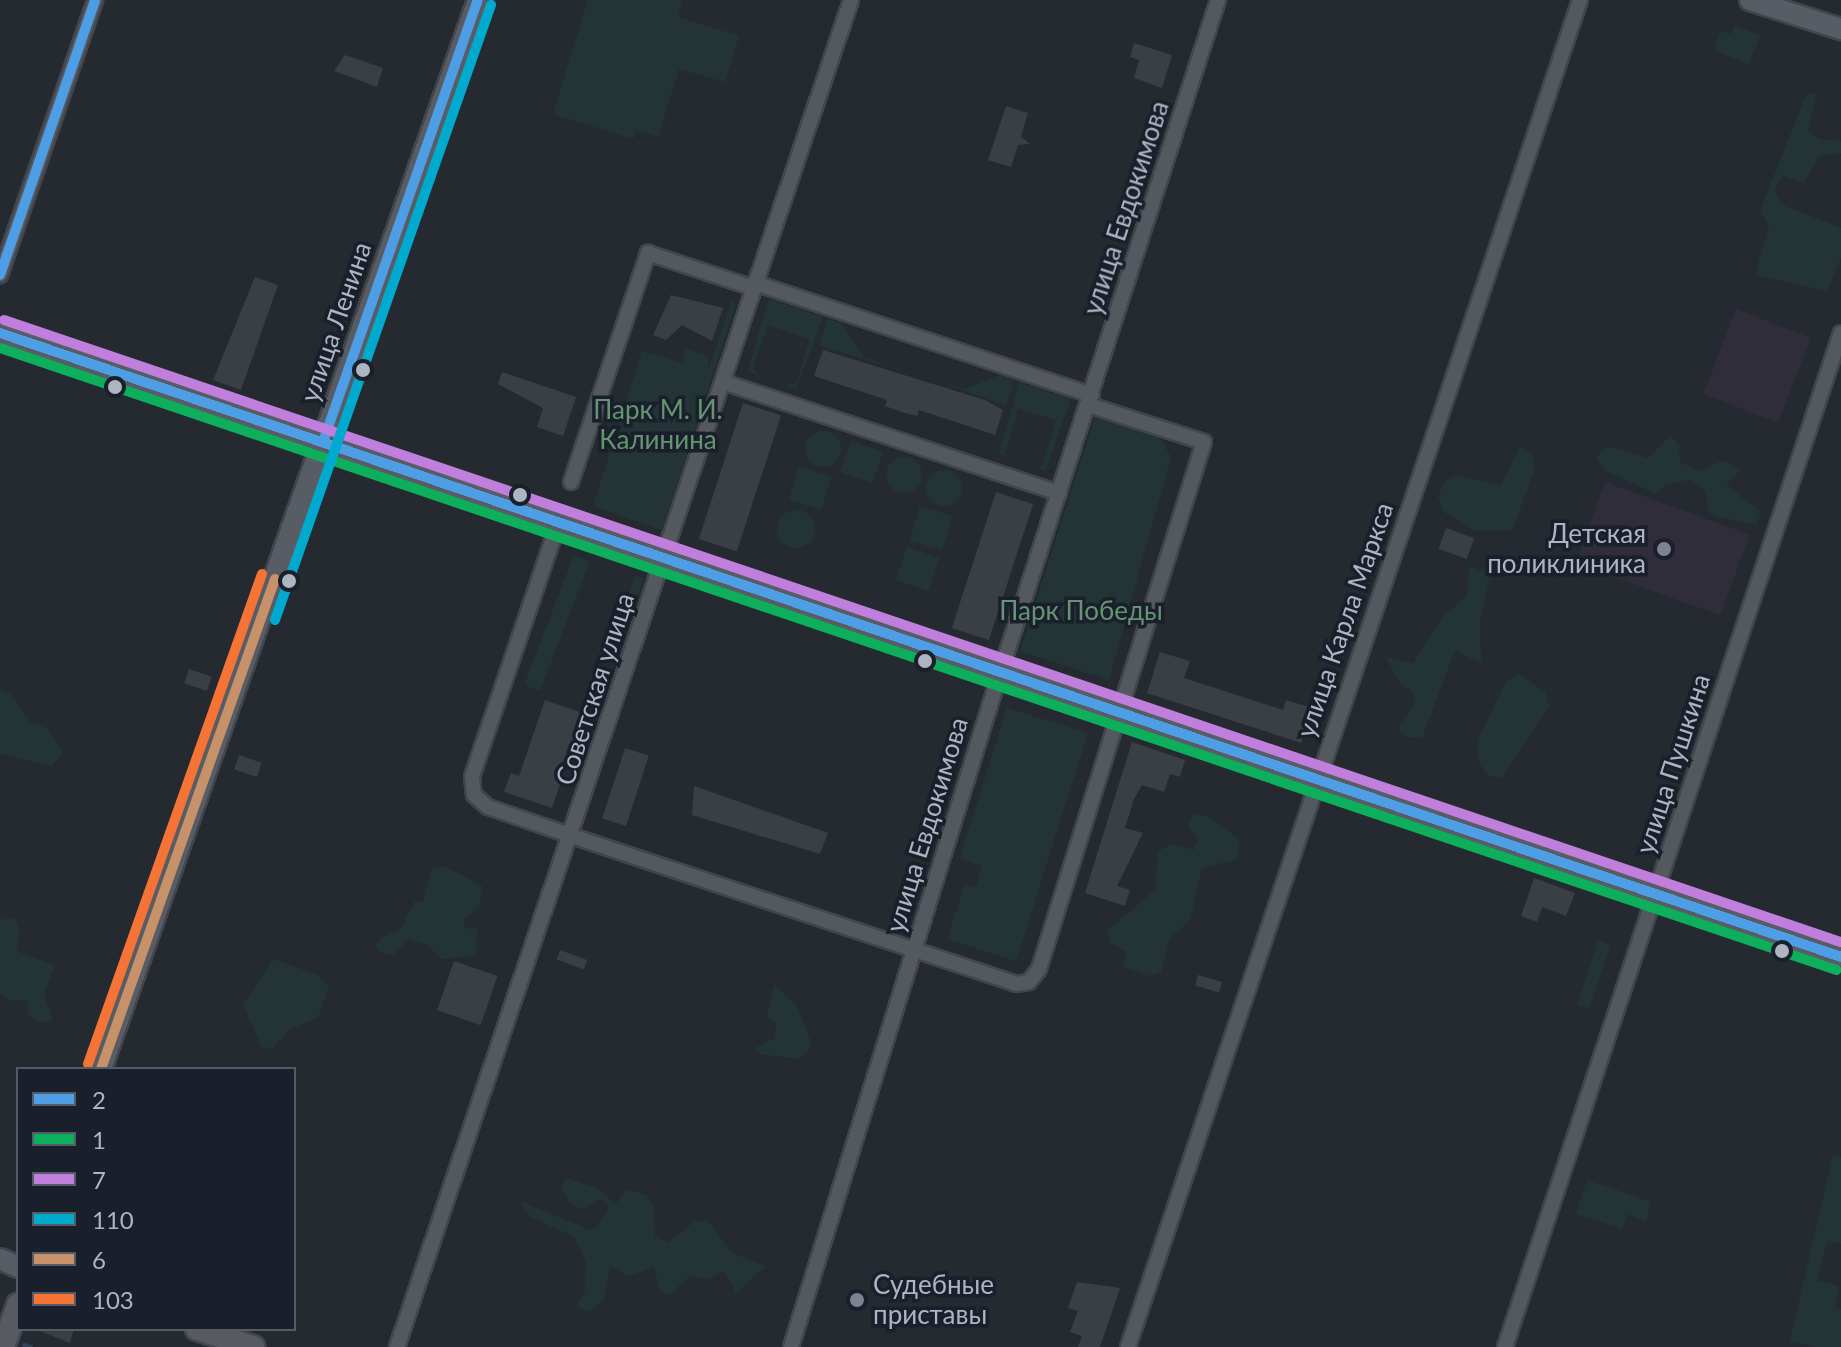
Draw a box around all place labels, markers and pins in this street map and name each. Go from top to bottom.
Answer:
unlabelled marker [355,362,371,378]
unlabelled marker [107,379,123,395]
unlabelled marker [512,487,528,503]
place label: Детская поликлиника [1487,518,1646,580]
marker: Детская поликлиника [1653,538,1675,560]
unlabelled marker [281,573,297,589]
unlabelled marker [917,653,933,669]
unlabelled marker [1774,943,1790,959]
place label: Судебные приставы [873,1269,994,1330]
marker: Судебные приставы [848,1291,866,1309]

